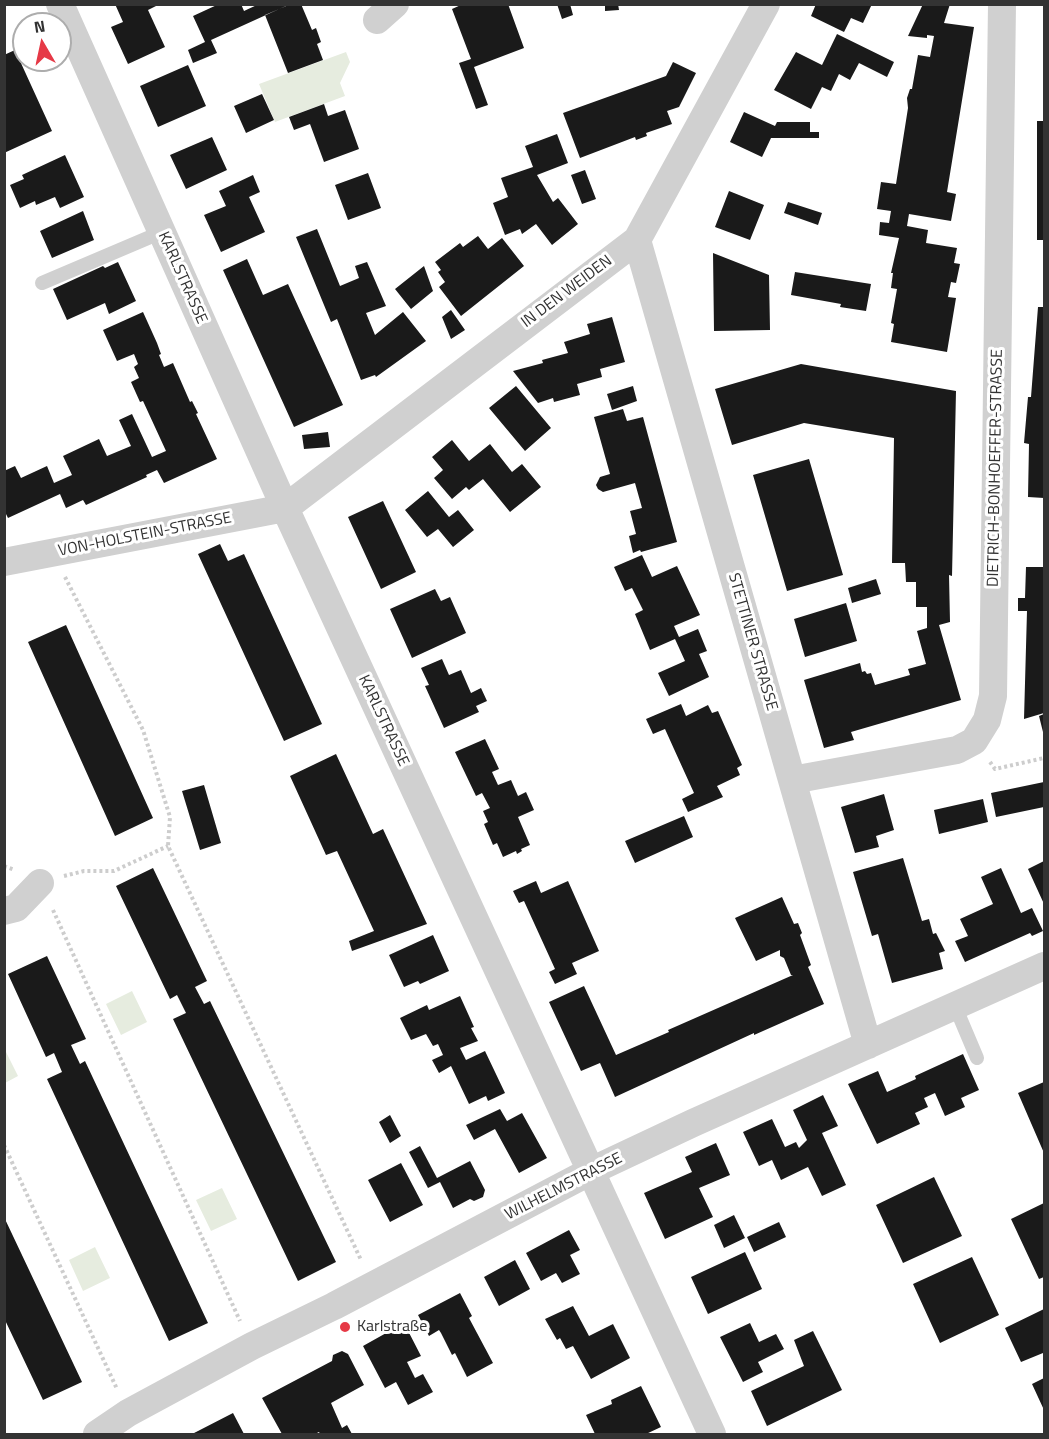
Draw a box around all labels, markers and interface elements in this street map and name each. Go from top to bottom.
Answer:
north arrow [12,12,72,72]
text: N [32,13,47,39]
street label: KARLSTRASSE [153,229,211,327]
street label: IN DEN WEIDEN [518,252,616,332]
street label: DIETRICH-BONHOEFFER-STRASSE [984,349,1008,587]
street label: VON-HOLSTEIN-STRASSE [57,509,233,561]
street label: STETTINER STRASSE [723,571,781,713]
street label: KARLSTRASSE [353,672,413,770]
street label: WILHELMSTRASSE [502,1149,626,1225]
place label: Karlstraße [357,1317,427,1337]
marker: Karlstraße [338,1320,352,1334]

